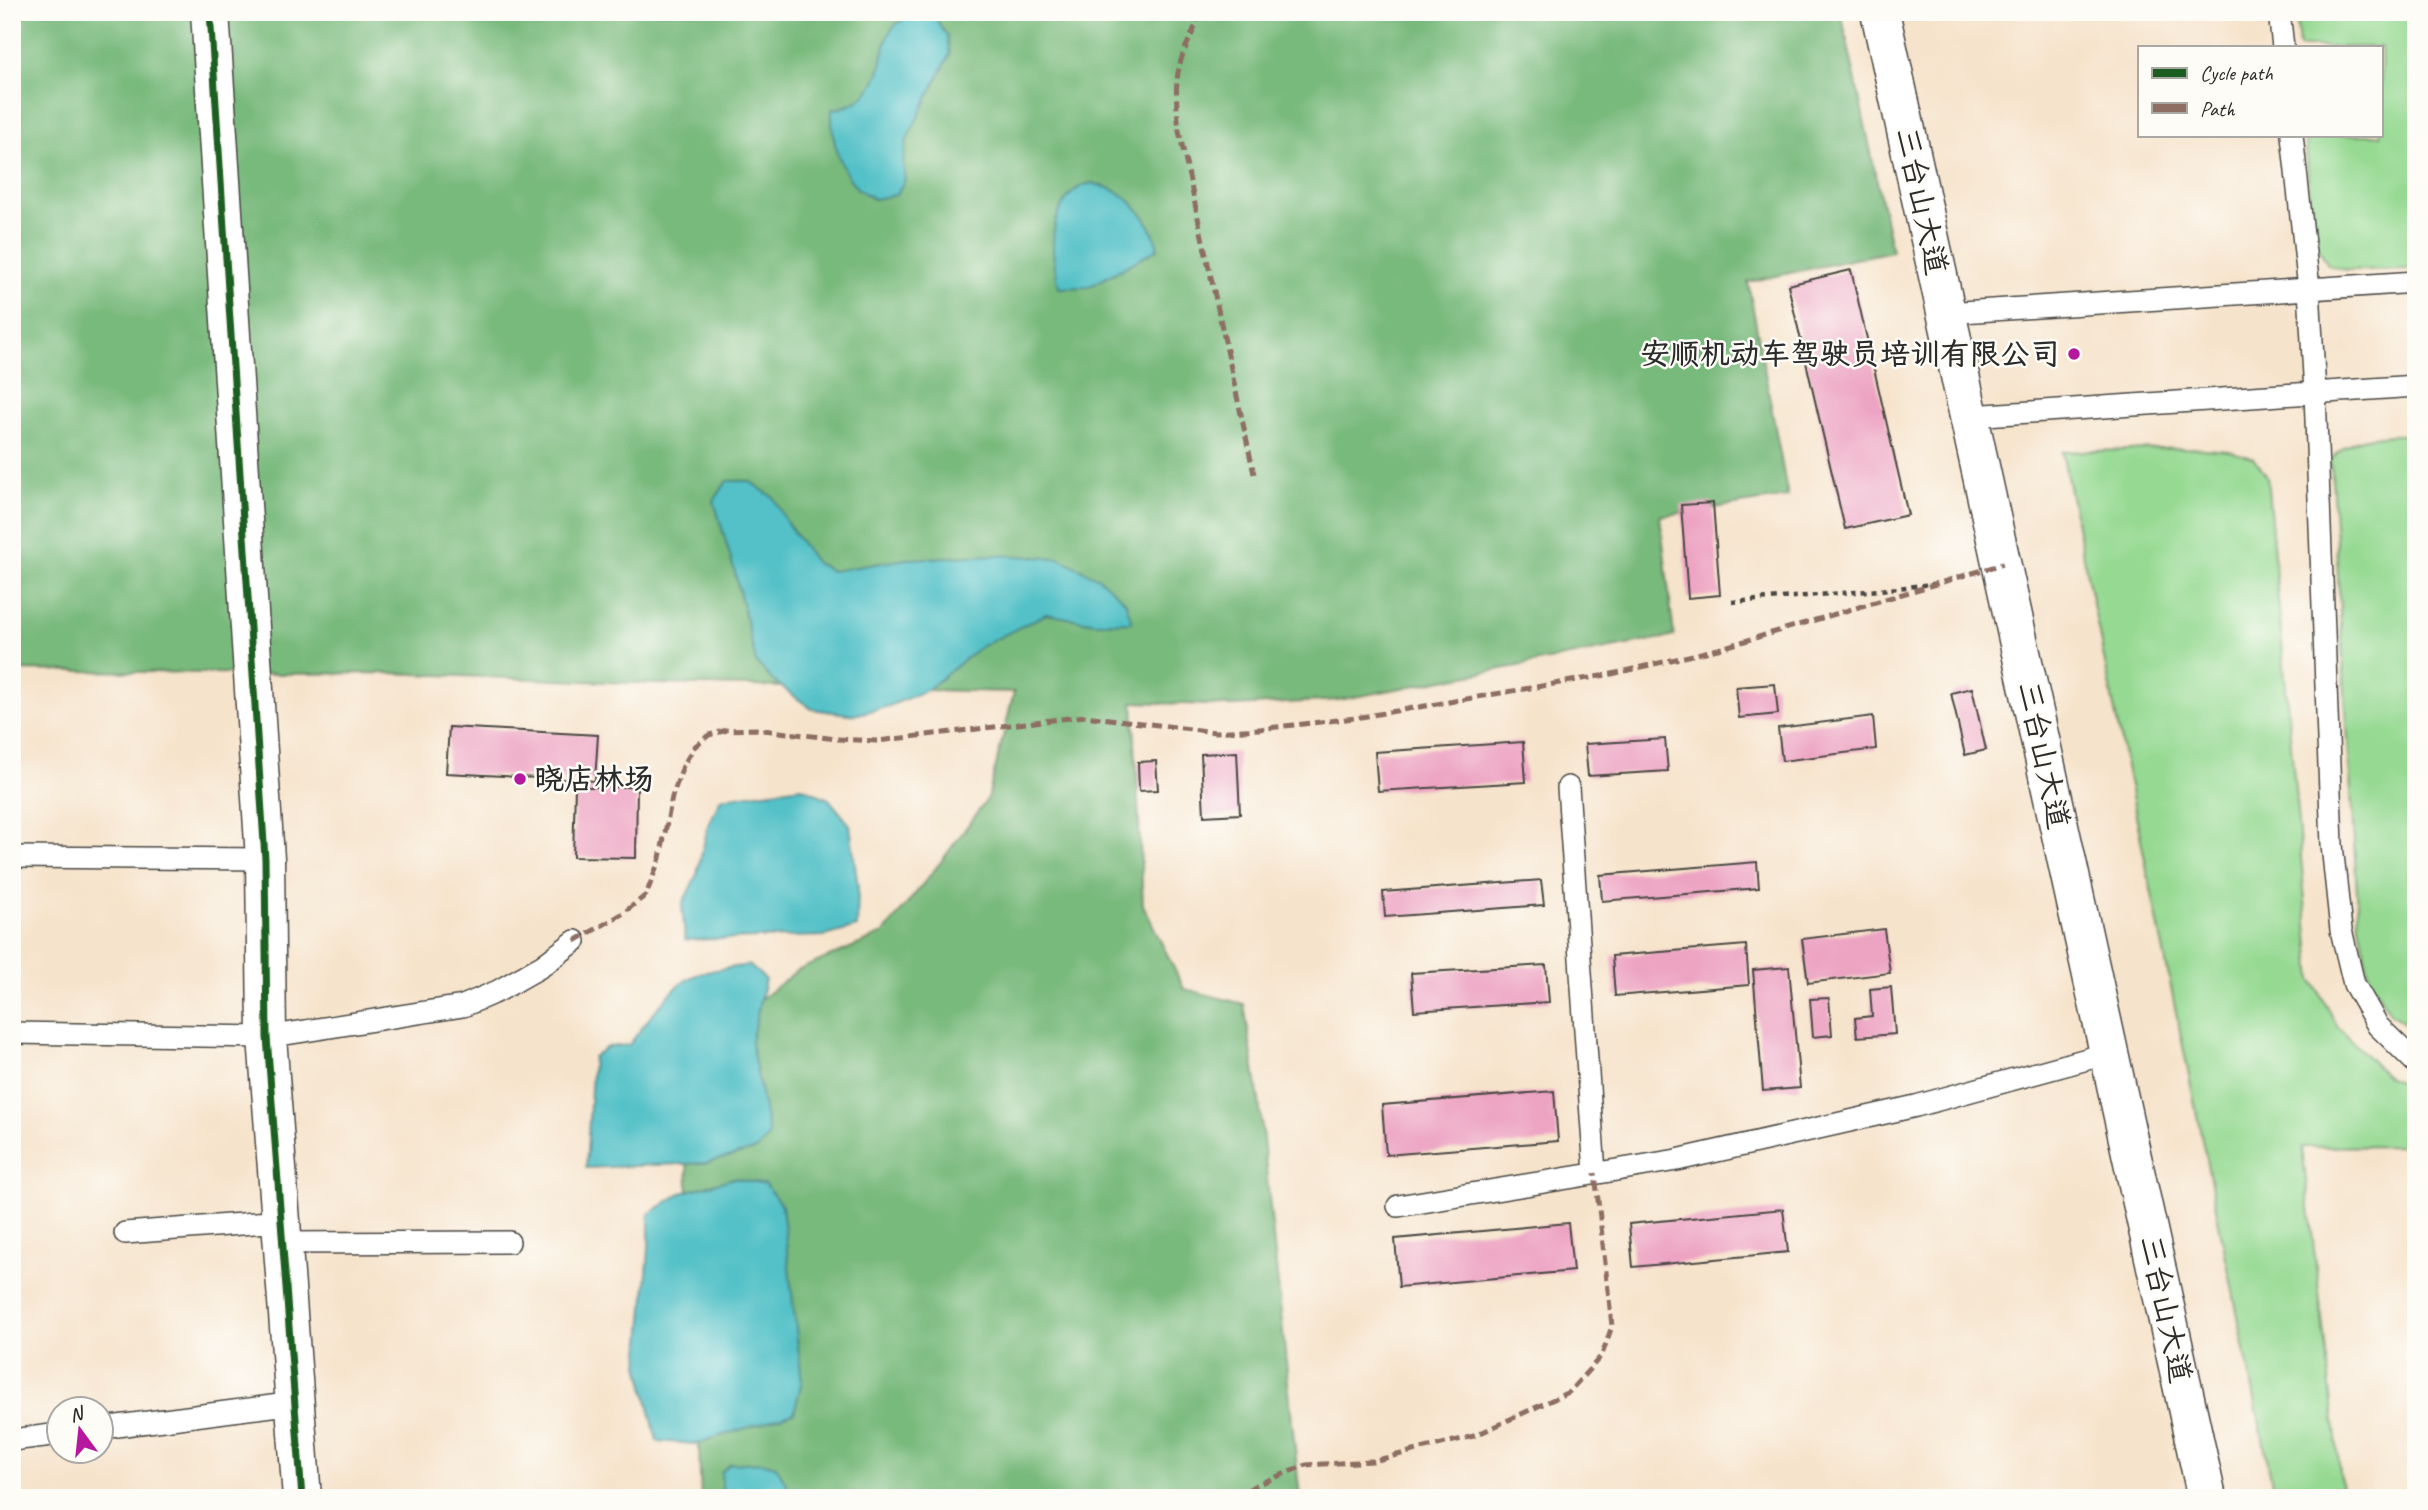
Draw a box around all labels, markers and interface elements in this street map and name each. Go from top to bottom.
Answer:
legend [2138,46,2382,136]
text: Cycle path [2200,60,2273,86]
text: Path [2200,96,2236,122]
street label: 三台山大道 [1888,124,1956,278]
place label: 安顺机动车驾驶员培训有限公司 [1640,335,2060,373]
marker: 安顺机动车驾驶员培训有限公司 [2066,346,2082,362]
street label: 三台山大道 [2010,678,2078,832]
place label: 晓店林场 [534,760,654,798]
marker: 晓店林场 [512,771,528,787]
street label: 三台山大道 [2132,1232,2200,1386]
north arrow [46,1394,116,1464]
text: N [67,1401,88,1428]

